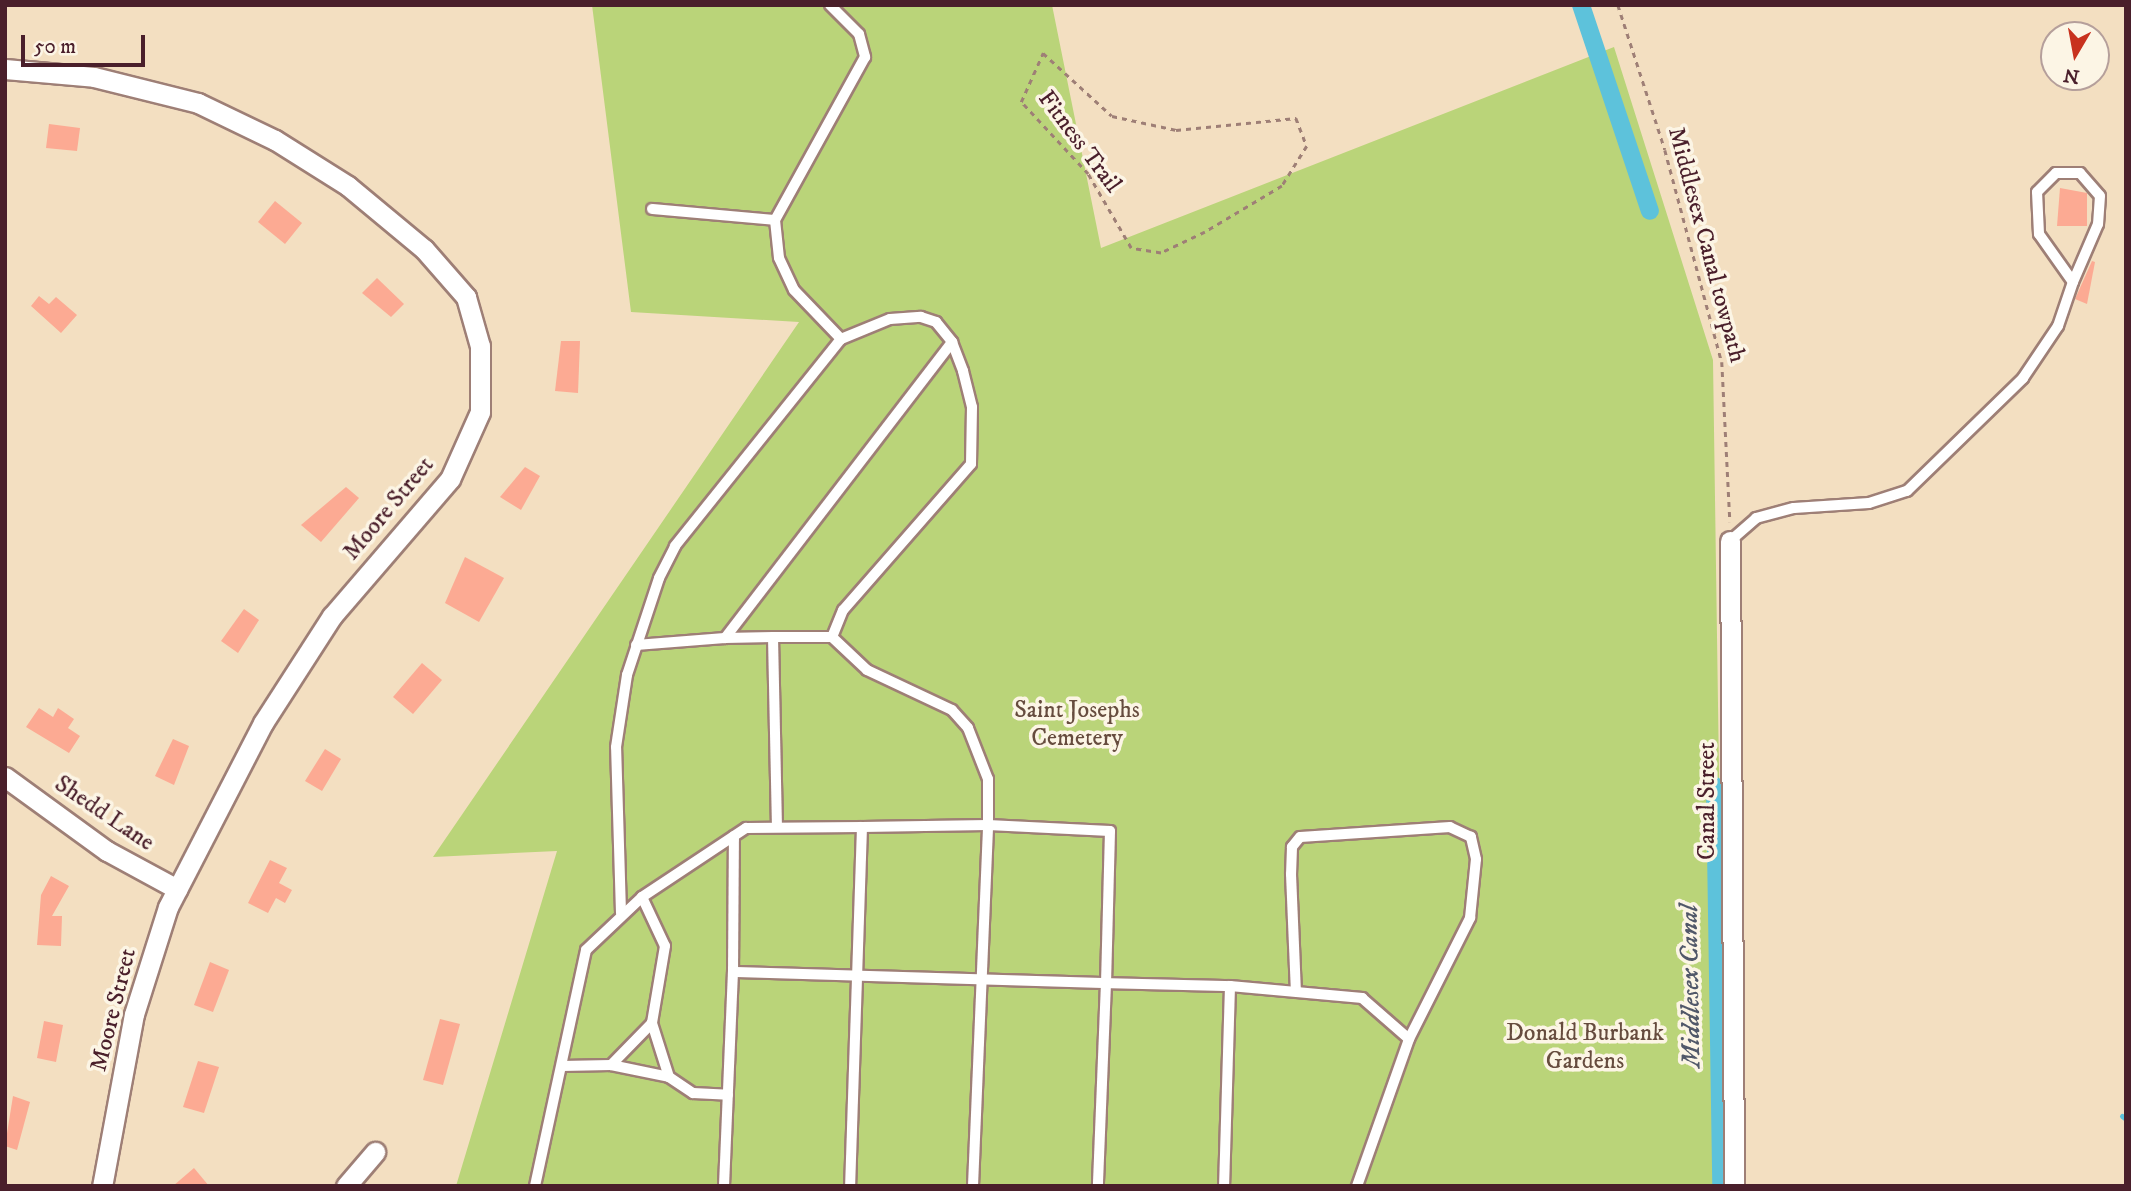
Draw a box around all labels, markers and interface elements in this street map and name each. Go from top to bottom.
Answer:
scale bar [24,21,149,65]
north arrow [2040,21,2110,91]
text: 50 m [34,34,76,60]
text: N [2062,63,2081,88]
street label: Fitness Trail [1031,85,1127,199]
street label: Middlesex Canal towpath [1661,124,1751,366]
street label: Moore Street [338,452,440,566]
park label: Saint Josephs Cemetery [1014,697,1140,753]
street label: Canal Street [1694,742,1722,860]
street label: Shedd Lane [49,770,159,858]
water label: Middlesex Canal [1674,904,1708,1068]
street label: Moore Street [85,946,143,1074]
park label: Donald Burbank Gardens [1506,1020,1664,1076]

